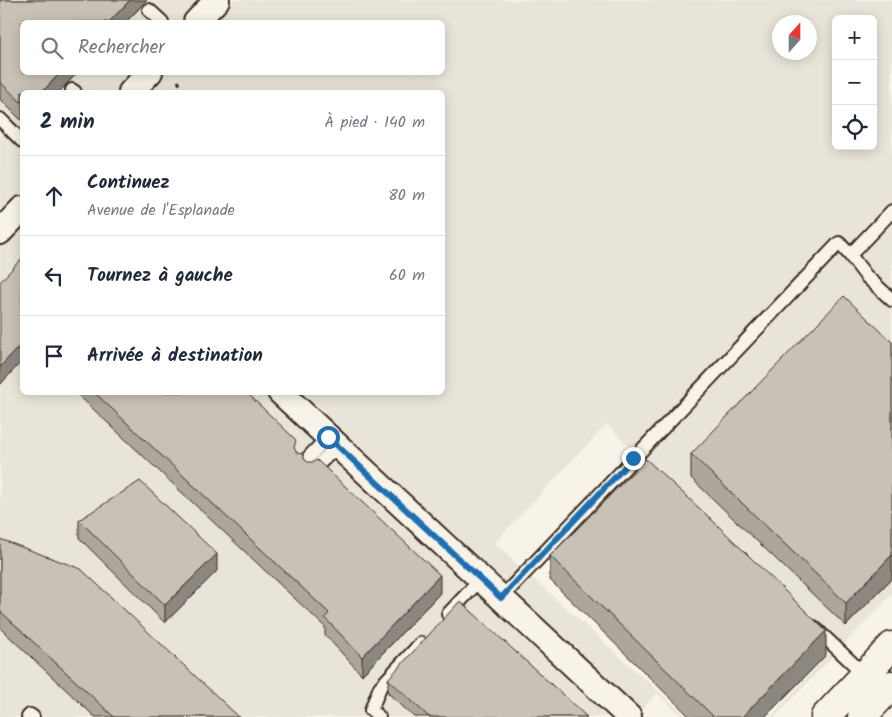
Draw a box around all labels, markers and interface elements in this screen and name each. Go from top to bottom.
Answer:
north arrow [772,15,817,60]
map controls [832,15,877,150]
button: + [832,15,877,60]
search box [20,20,445,75]
text: Rechercher [78,33,165,63]
icon: search [38,34,66,62]
button: − [832,60,877,105]
button: locate [832,105,877,150]
text: 2 min [40,106,95,139]
text: À pied · 140 m [325,110,425,135]
text: Continuez [87,168,170,198]
icon: ahead [40,182,68,210]
text: 80 m [388,183,425,208]
text: Avenue de l'Esplanade [87,198,235,223]
text: Tournez à gauche [87,261,233,291]
icon: left [40,262,68,290]
text: 60 m [389,263,425,288]
text: Arrivée à destination [87,341,263,371]
icon: arrive [40,342,68,370]
route start [317,426,340,449]
route end [622,447,645,470]

